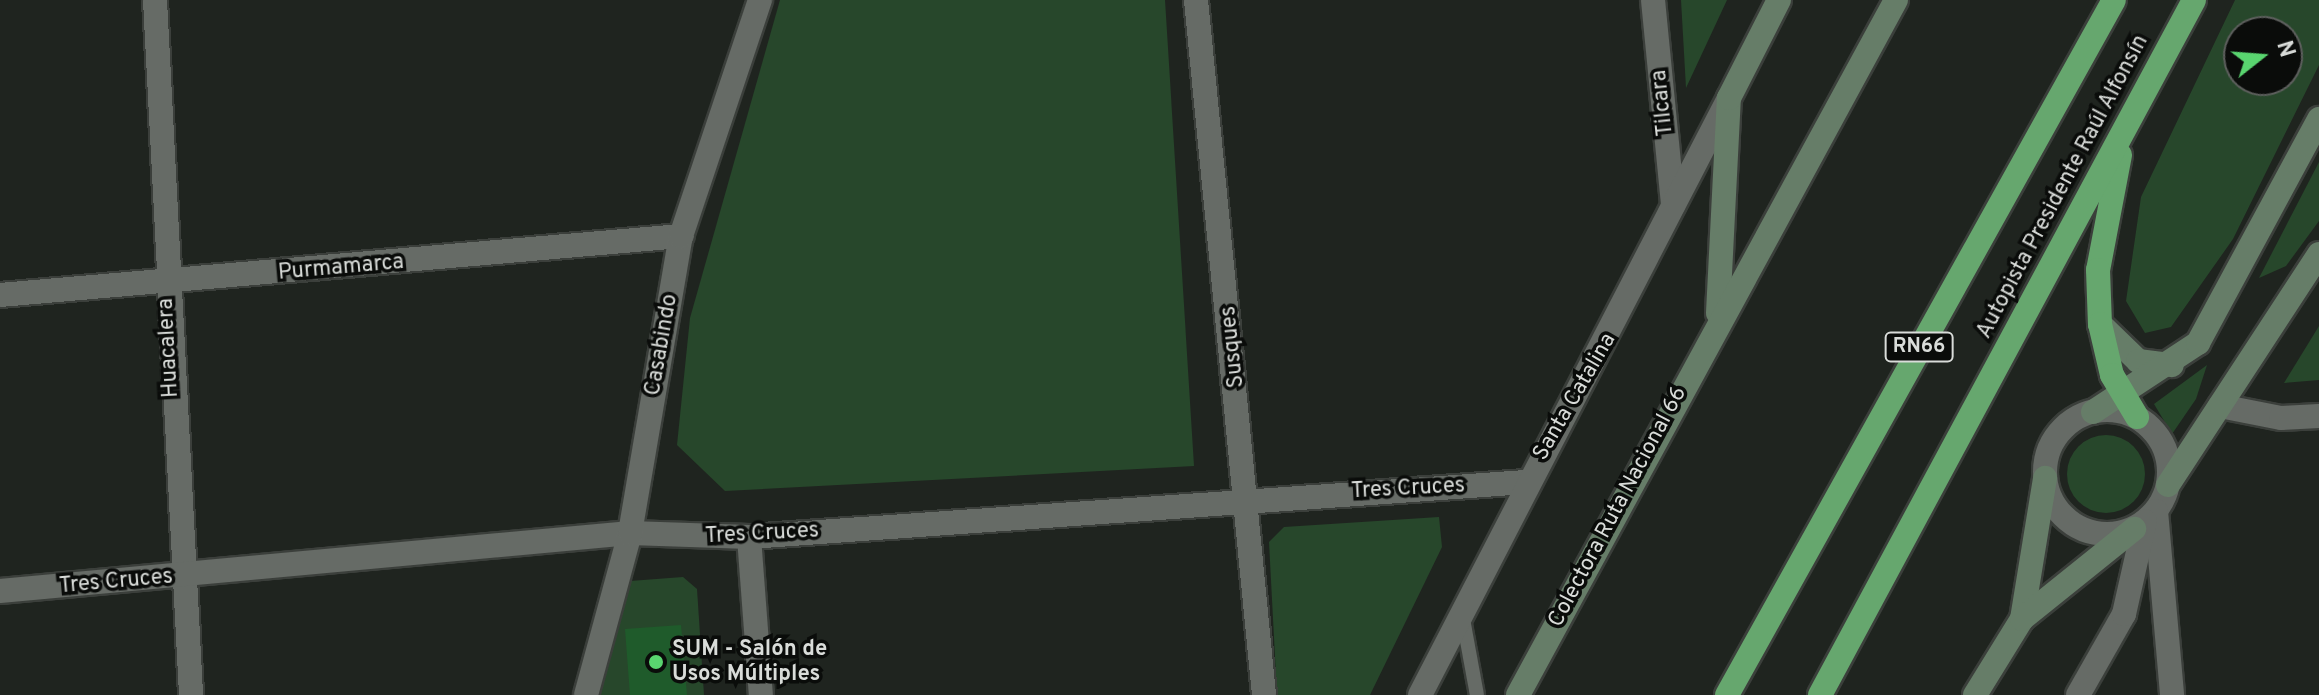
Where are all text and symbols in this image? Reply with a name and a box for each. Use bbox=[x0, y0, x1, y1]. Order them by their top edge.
north arrow bbox=[2223, 16, 2303, 96]
street label: Autopista Presidente Raúl Alfonsín bbox=[1971, 30, 2155, 344]
text: N bbox=[2269, 38, 2300, 61]
street label: Tilcara bbox=[1646, 69, 1680, 137]
street label: Purmamarca bbox=[277, 249, 405, 287]
street label: Casabindo bbox=[640, 292, 684, 398]
street label: Huacalera bbox=[153, 298, 185, 398]
street label: Susques bbox=[1216, 305, 1250, 389]
street label: Santa Catalina bbox=[1528, 329, 1622, 465]
road number: RN66 bbox=[1883, 331, 1955, 363]
street label: Colectora Ruta Nacional 66 bbox=[1543, 382, 1693, 632]
street label: Tres Cruces bbox=[1350, 473, 1466, 505]
street label: Tres Cruces bbox=[704, 518, 820, 550]
street label: Tres Cruces bbox=[58, 564, 174, 600]
place label: SUM - Salón de Usos Múltiples bbox=[672, 636, 827, 688]
marker: SUM - Salón de Usos Múltiples bbox=[647, 653, 665, 671]

